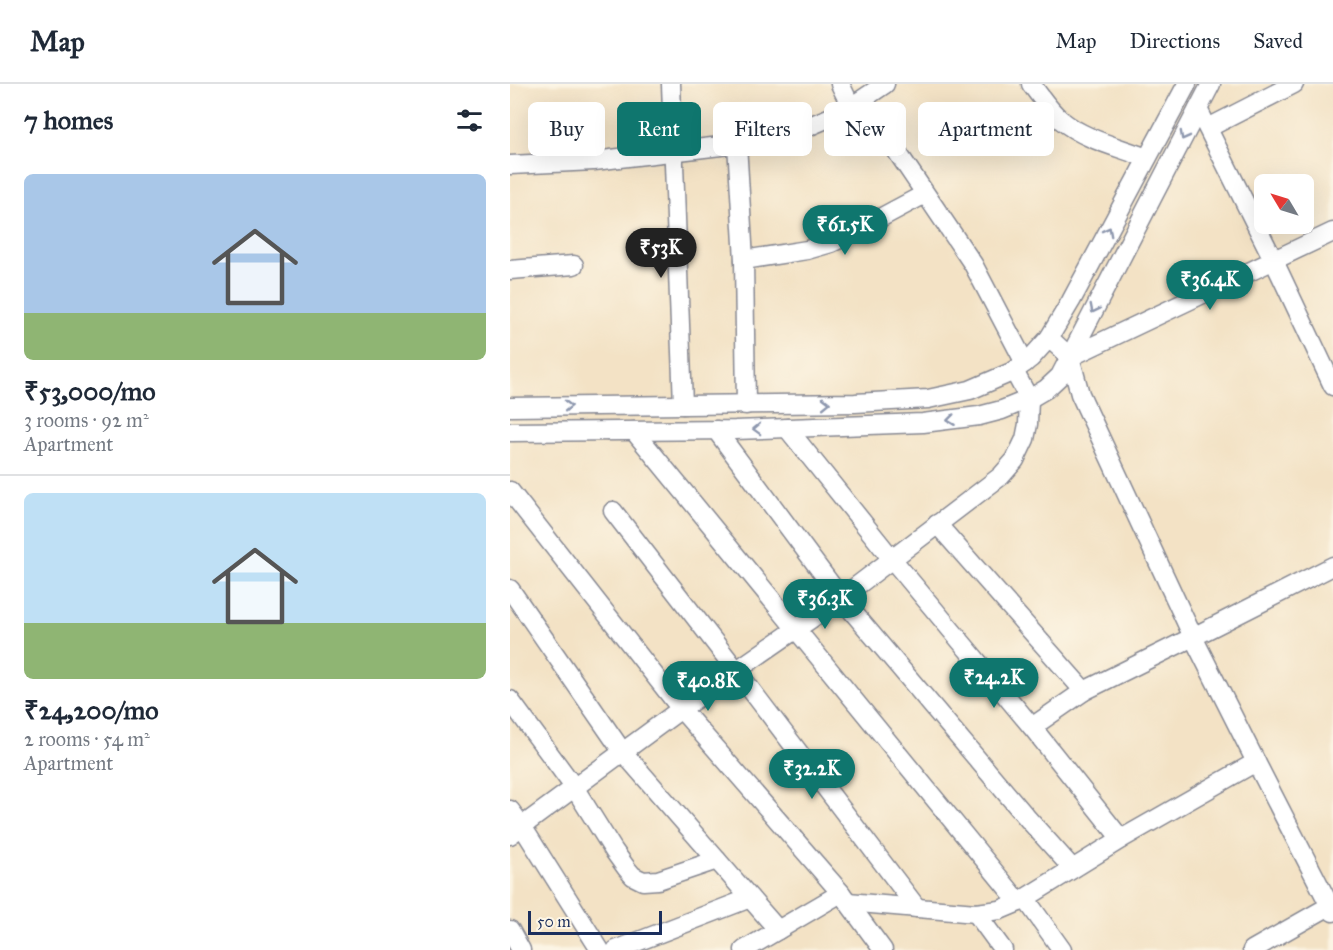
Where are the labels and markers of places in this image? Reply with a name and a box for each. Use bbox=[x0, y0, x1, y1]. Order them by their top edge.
pin: ₹61.5K bbox=[796, 205, 894, 256]
pin: ₹53K bbox=[625, 228, 697, 279]
pin: ₹36.4K bbox=[1161, 260, 1259, 311]
pin: ₹36.3K bbox=[776, 579, 874, 630]
pin: ₹24.2K bbox=[945, 658, 1043, 709]
pin: ₹40.8K bbox=[659, 661, 757, 712]
pin: ₹32.2K bbox=[763, 749, 861, 800]

